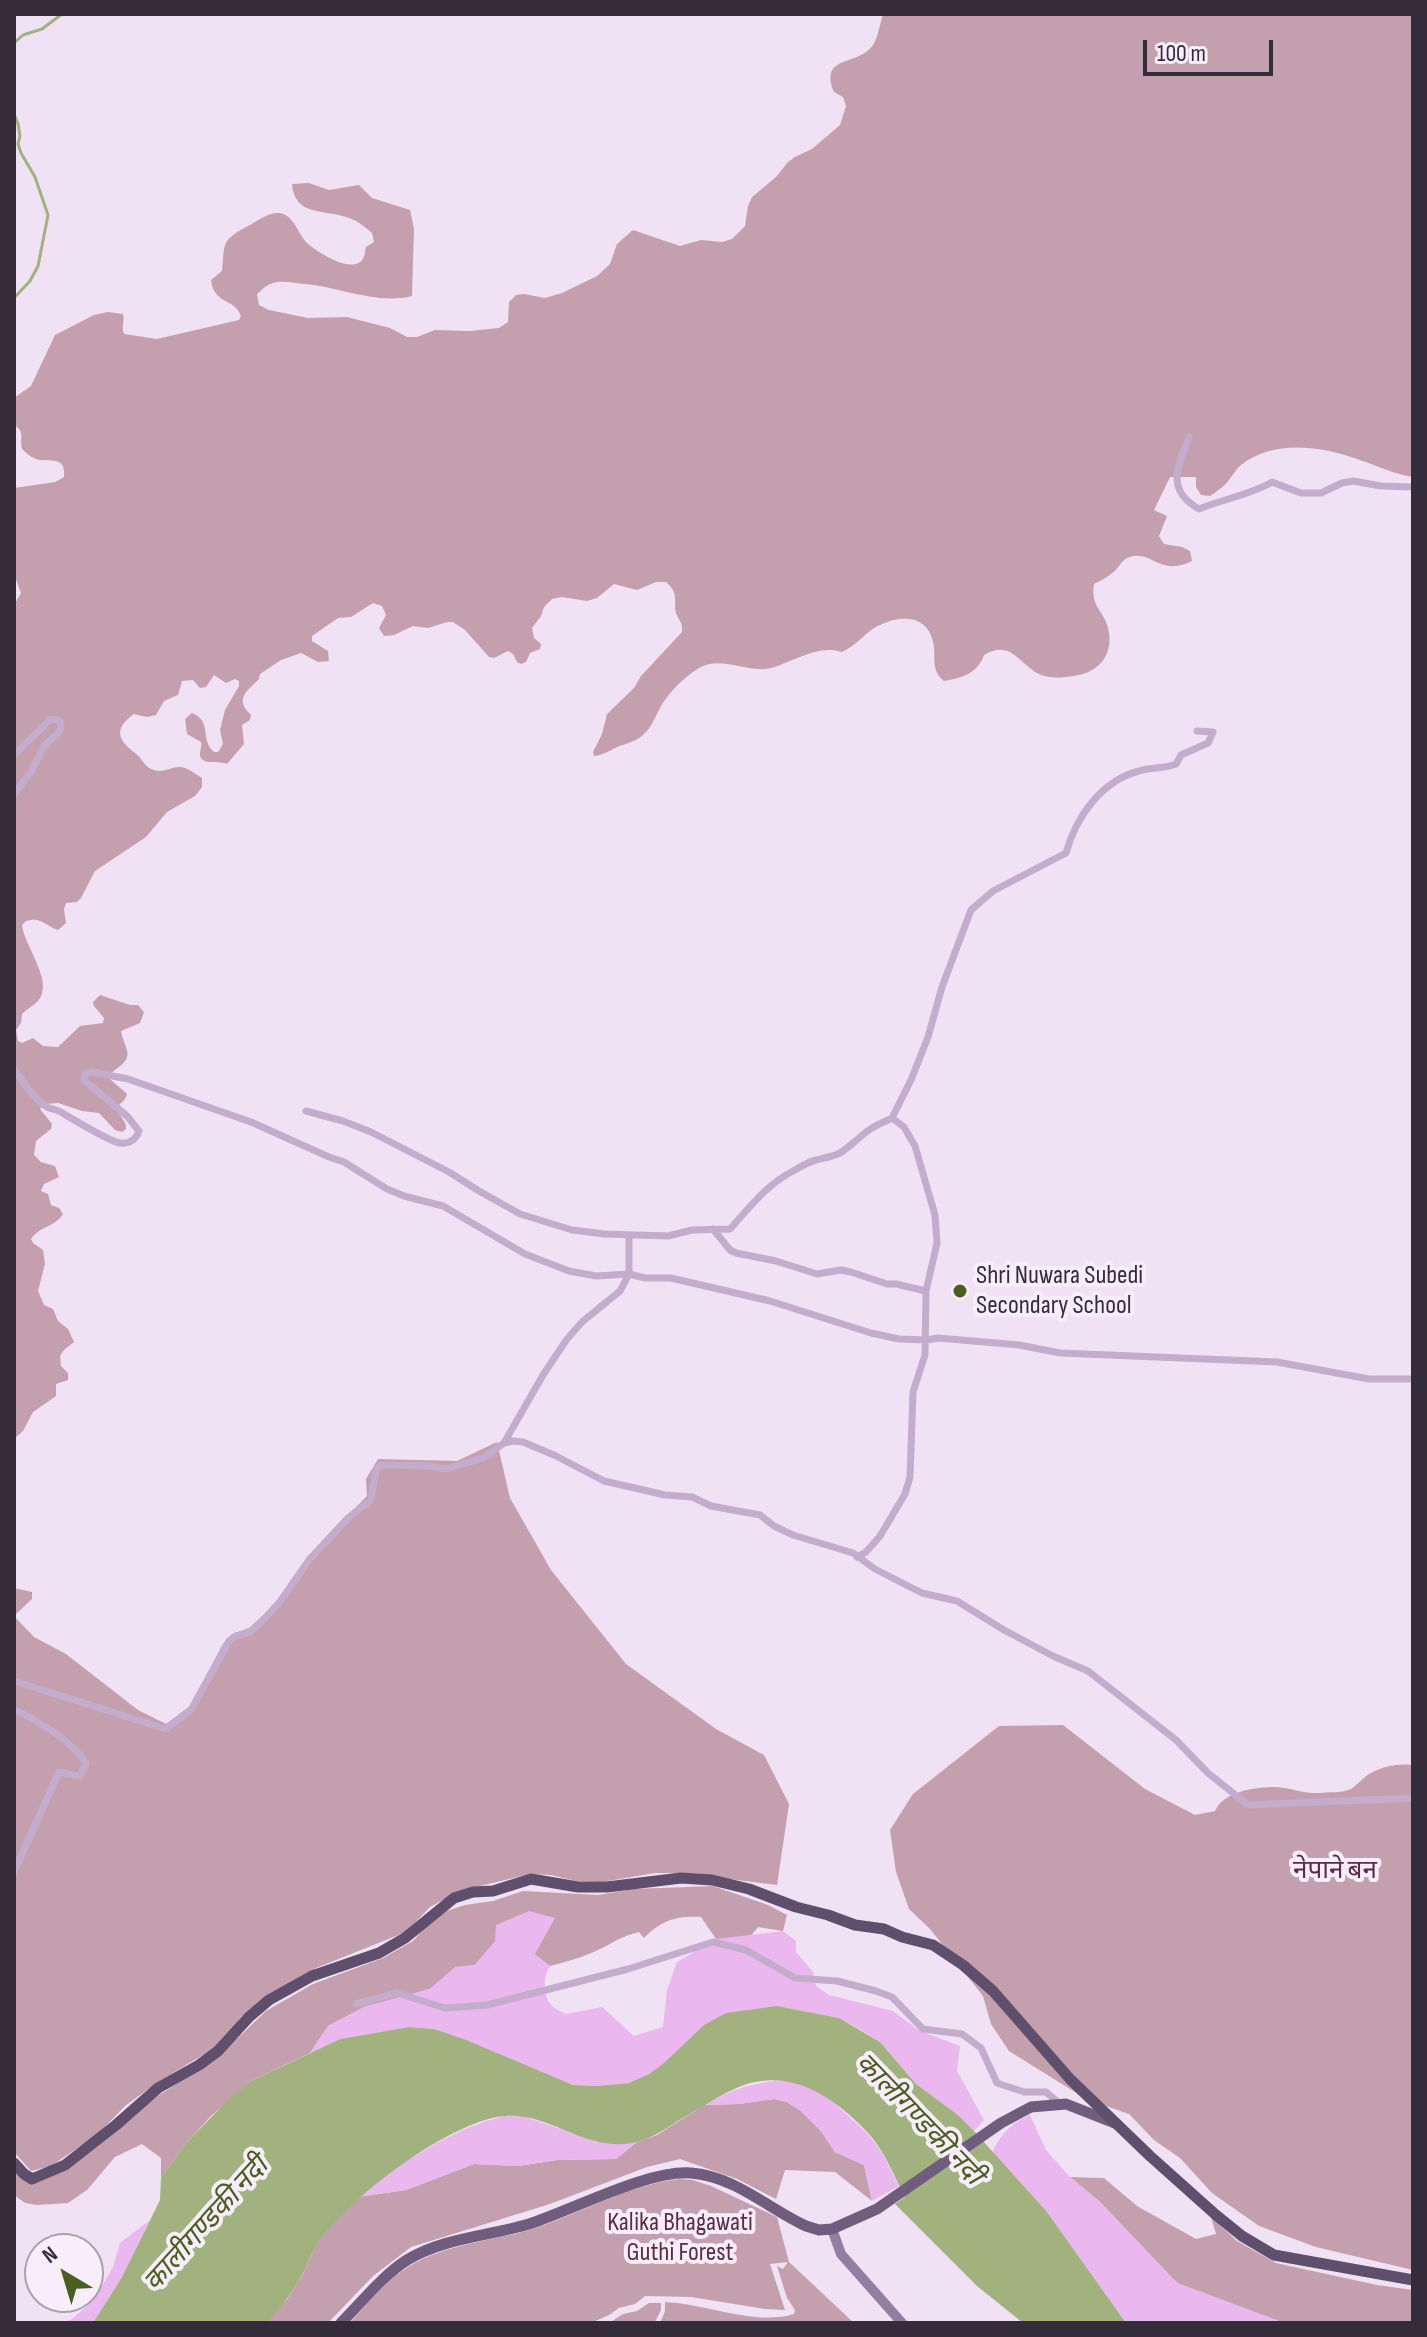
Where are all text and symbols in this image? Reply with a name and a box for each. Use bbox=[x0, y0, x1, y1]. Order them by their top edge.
scale bar bbox=[1147, 24, 1277, 74]
text: 100 m bbox=[1157, 39, 1206, 68]
place label: Shri Nuwara Subedi Secondary School bbox=[976, 1260, 1143, 1322]
marker: Shri Nuwara Subedi Secondary School bbox=[951, 1282, 969, 1300]
park label: नेपाने बन bbox=[1293, 1855, 1377, 1887]
water label: कालीगण्डकी नदी bbox=[847, 2047, 989, 2193]
water label: कालीगण्डकी नदी bbox=[138, 2151, 276, 2299]
park label: Kalika Bhagawati Guthi Forest bbox=[607, 2207, 753, 2268]
north arrow bbox=[24, 2233, 104, 2313]
text: N bbox=[37, 2241, 63, 2270]

